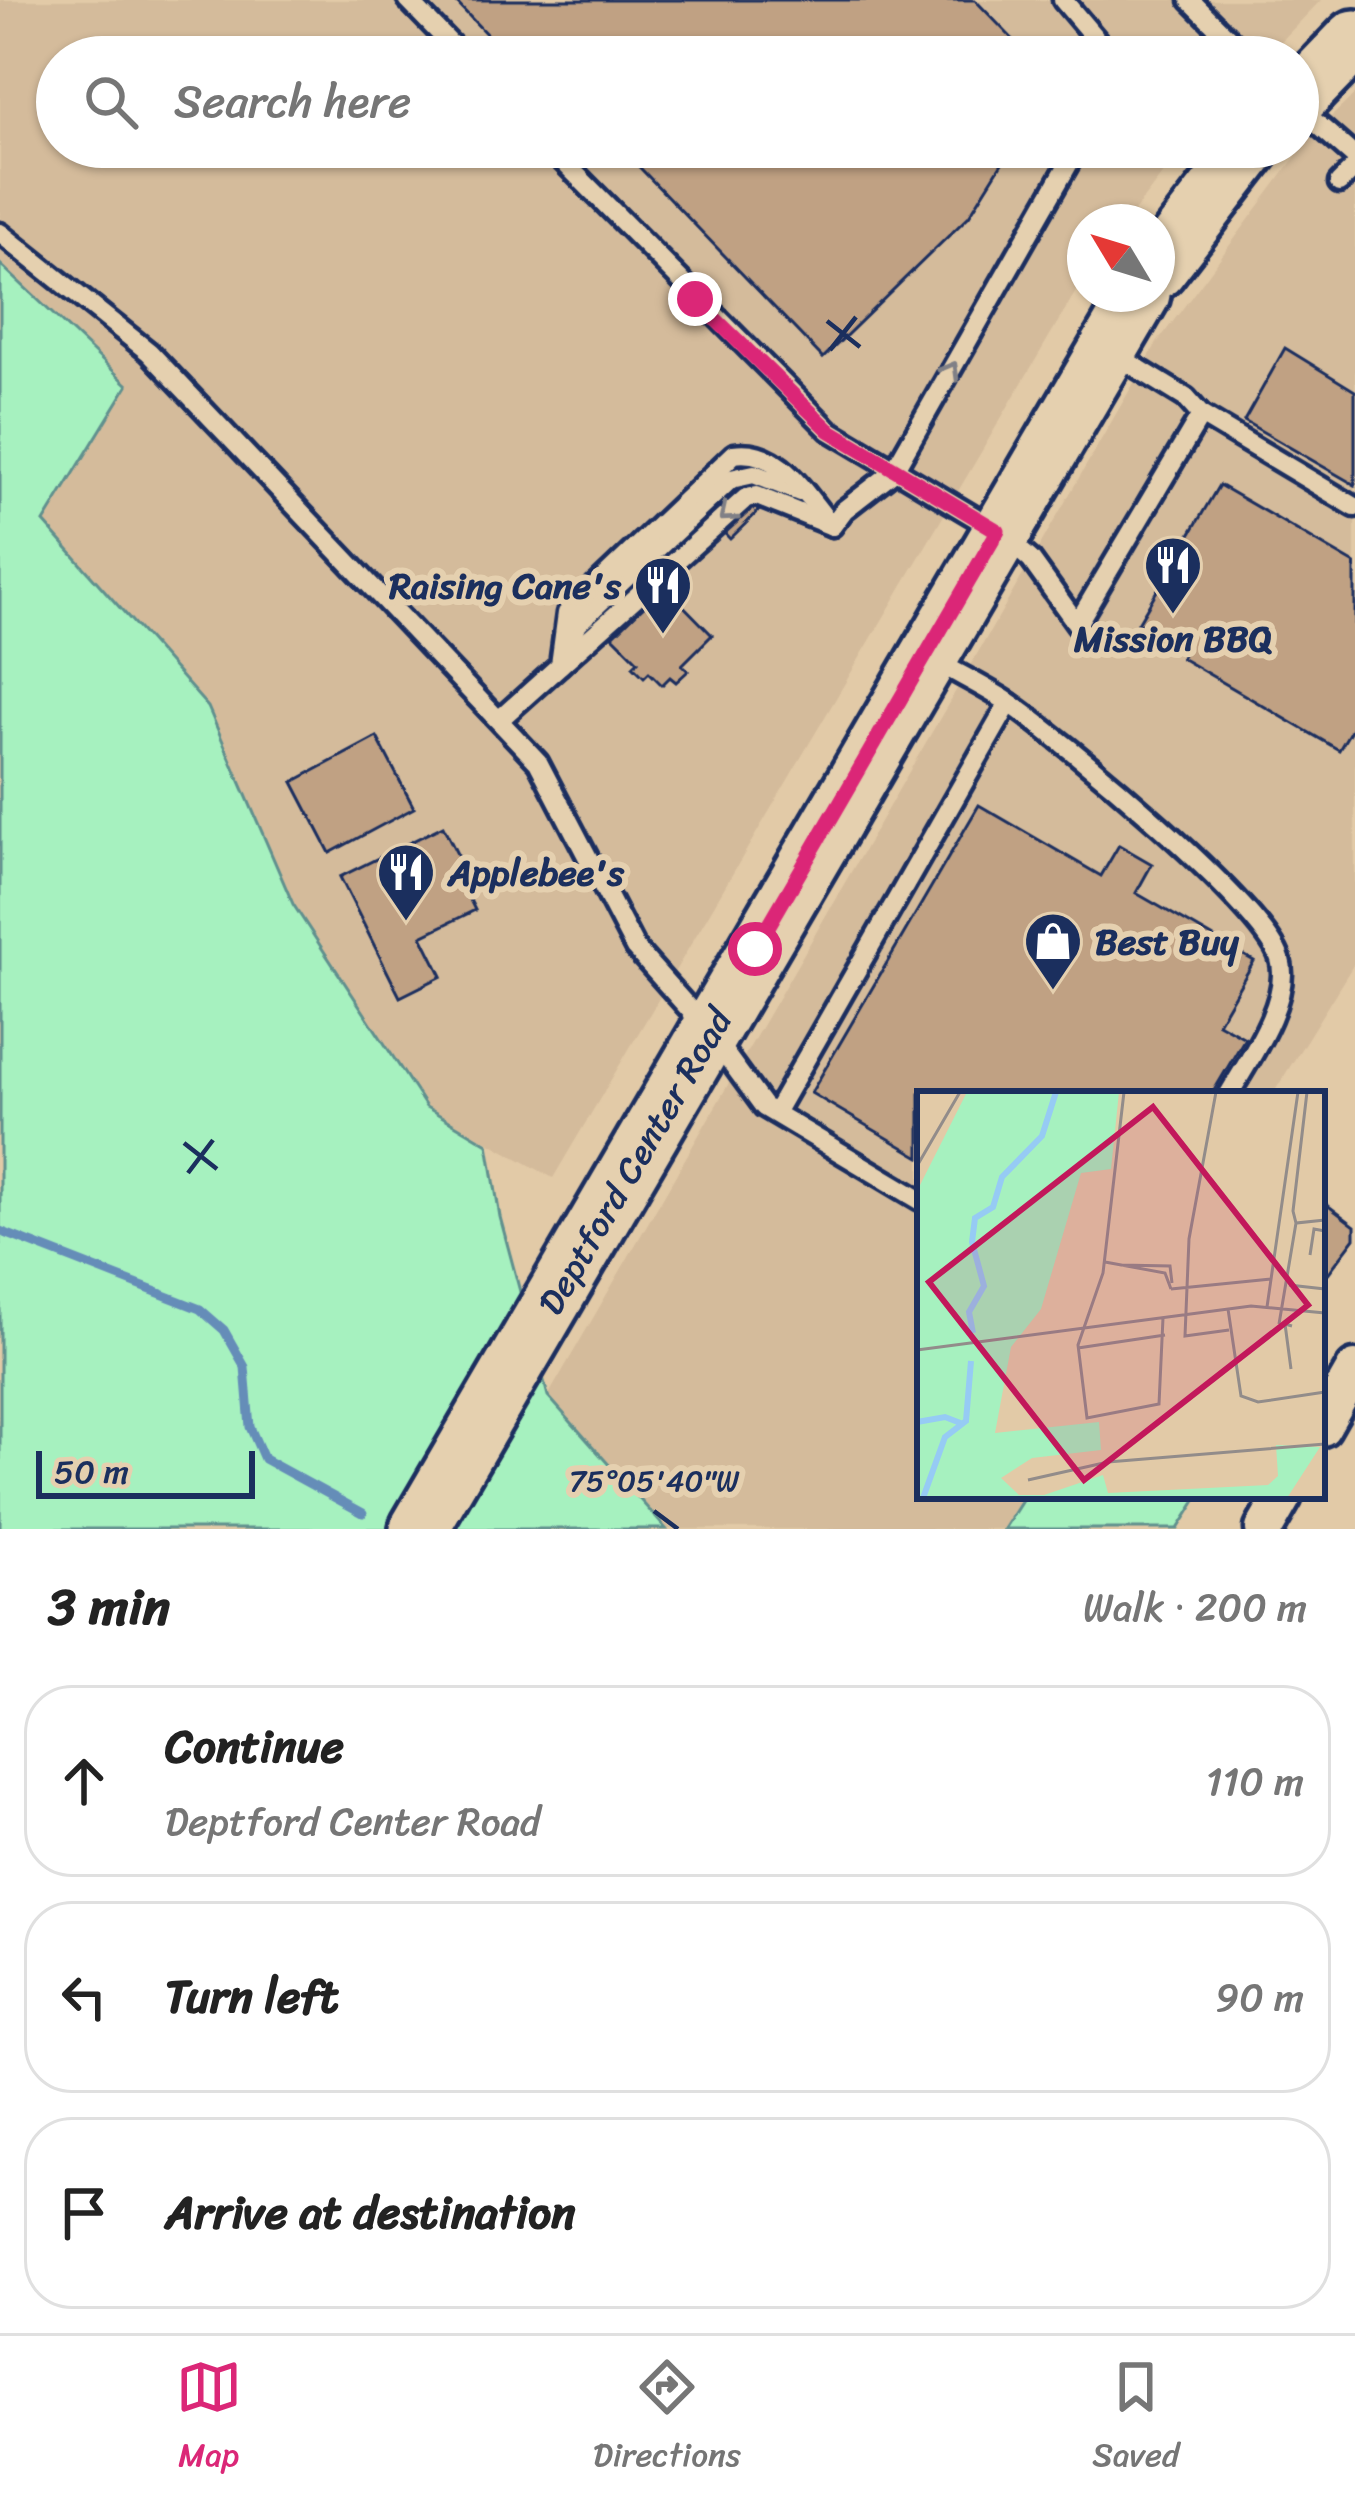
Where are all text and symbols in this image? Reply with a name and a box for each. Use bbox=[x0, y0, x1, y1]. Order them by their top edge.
search box bbox=[36, 36, 1319, 168]
text: Search here bbox=[174, 62, 411, 142]
icon: search bbox=[78, 69, 144, 135]
north arrow bbox=[1067, 204, 1175, 312]
route end bbox=[668, 272, 722, 326]
one-way arrow bbox=[937, 361, 960, 383]
one-way arrow bbox=[719, 499, 741, 521]
restaurant icon: Mission BBQ bbox=[1142, 534, 1204, 616]
place label: Raising Cane's bbox=[388, 554, 621, 618]
restaurant icon: Raising Cane's bbox=[632, 554, 694, 636]
place label: Mission BBQ bbox=[1073, 607, 1273, 671]
restaurant icon: Applebee's bbox=[375, 841, 437, 923]
place label: Applebee's bbox=[446, 841, 625, 905]
shop icon: Best Buy bbox=[1022, 910, 1084, 992]
place label: Best Buy bbox=[1095, 910, 1239, 974]
route start bbox=[728, 922, 782, 976]
street label: Deptford Center Road bbox=[520, 994, 751, 1328]
inset map bbox=[917, 1091, 1325, 1499]
text: 50 m bbox=[54, 1443, 129, 1501]
scale bar bbox=[36, 1445, 255, 1498]
text: 75°05'40"W bbox=[569, 1454, 740, 1508]
text: 3 min bbox=[48, 1562, 170, 1652]
text: Walk · 200 m bbox=[1083, 1573, 1307, 1642]
text: Continue bbox=[165, 1707, 344, 1787]
text: 110 m bbox=[1206, 1747, 1304, 1816]
icon: ahead bbox=[51, 1748, 117, 1814]
text: Deptford Center Road bbox=[165, 1787, 541, 1856]
text: Turn left bbox=[165, 1957, 338, 2037]
text: 90 m bbox=[1215, 1963, 1304, 2032]
icon: left bbox=[51, 1964, 117, 2030]
text: Arrive at destination bbox=[165, 2173, 575, 2253]
icon: arrive bbox=[51, 2180, 117, 2246]
tab: Map bbox=[176, 2354, 242, 2484]
tab: Directions bbox=[593, 2354, 741, 2484]
tab: Saved bbox=[1092, 2354, 1179, 2484]

